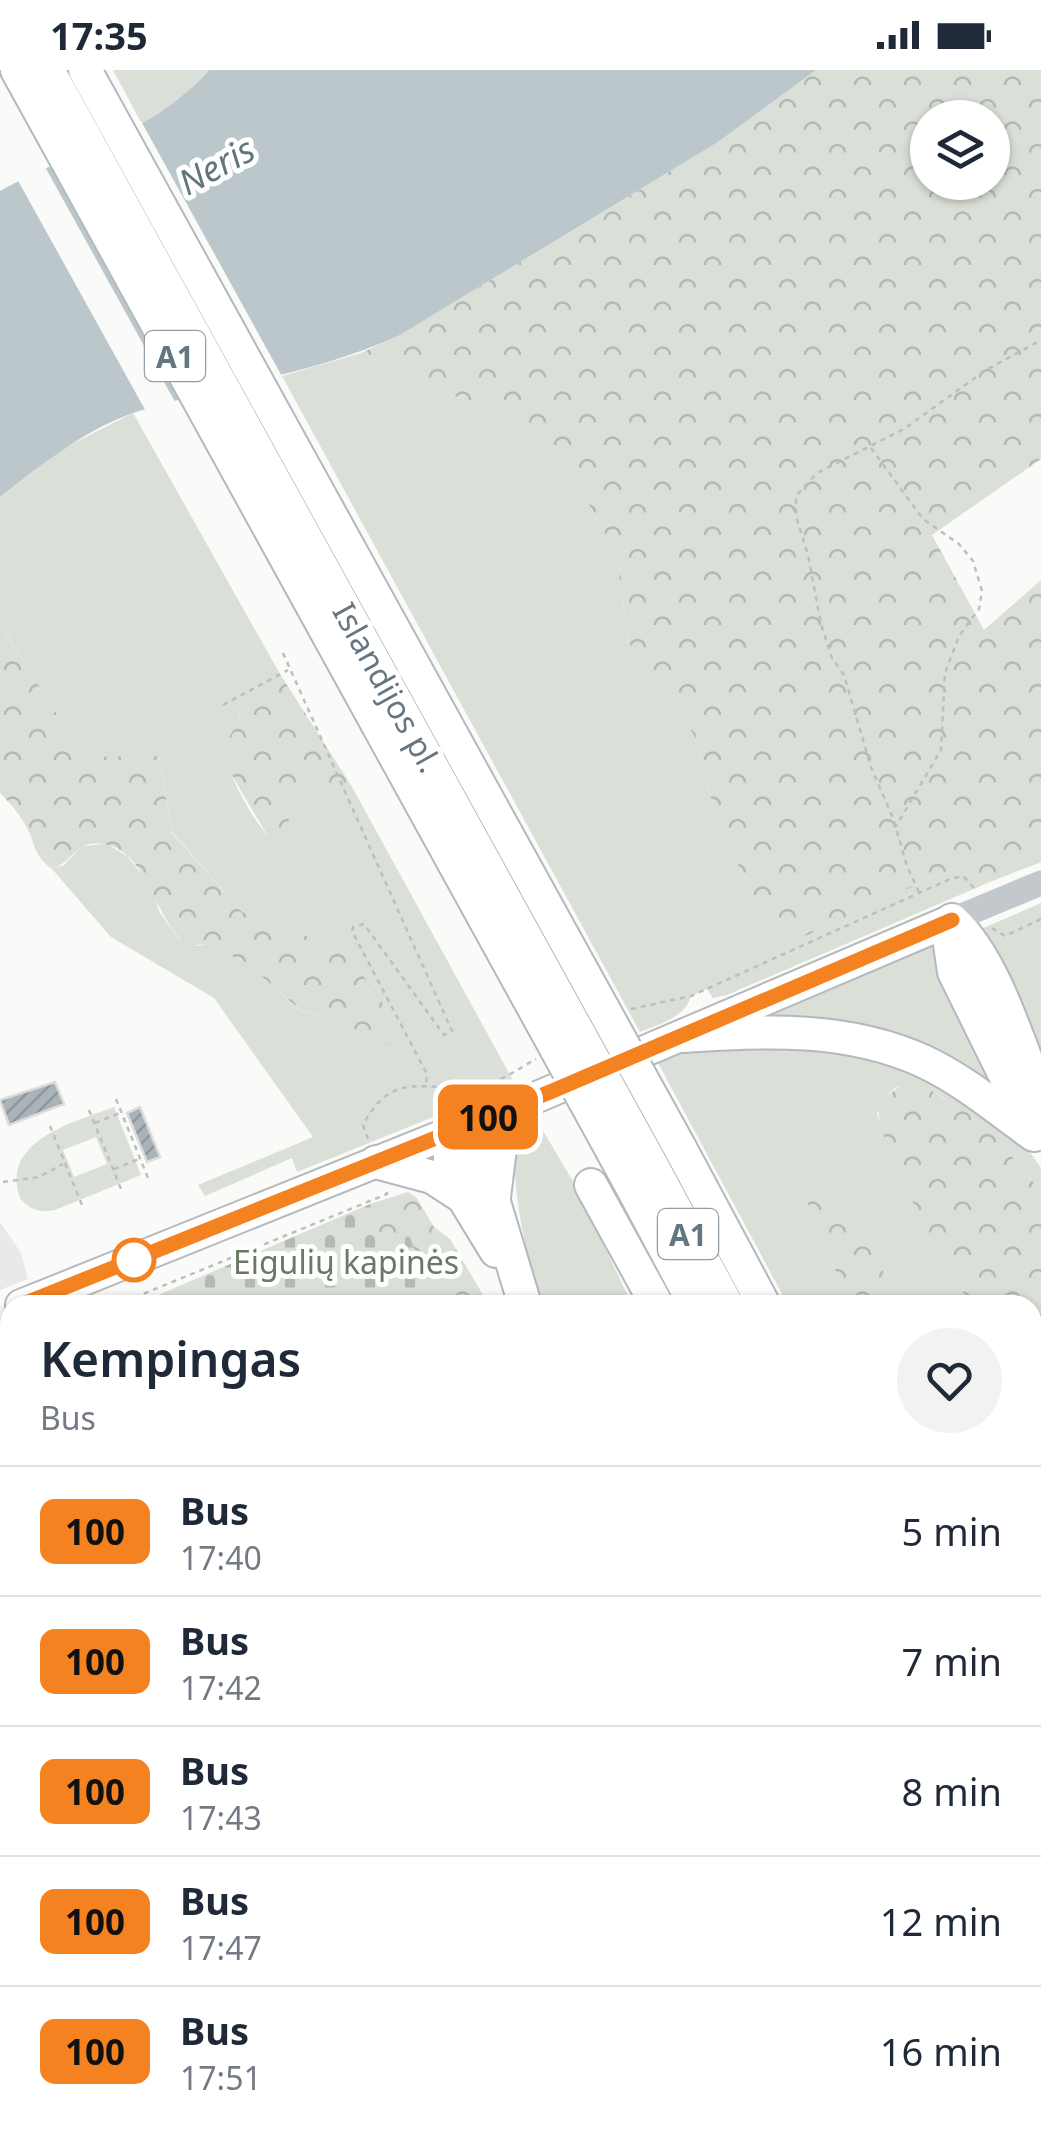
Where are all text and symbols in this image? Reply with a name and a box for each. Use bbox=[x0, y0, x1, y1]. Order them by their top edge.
text: 17:35 bbox=[50, 9, 148, 61]
map controls bbox=[910, 100, 1010, 200]
button: layers bbox=[910, 100, 1010, 200]
water label: Neris bbox=[169, 125, 263, 205]
road number: A1 bbox=[145, 331, 205, 381]
street label: Islandijos pl. bbox=[324, 594, 452, 780]
line badge: 100 bbox=[430, 1084, 546, 1150]
text: 100 bbox=[458, 1094, 518, 1141]
road number: A1 bbox=[658, 1209, 718, 1259]
unlabelled marker bbox=[113, 1239, 155, 1281]
park label: Eigulių kapinės bbox=[233, 1240, 459, 1283]
text: Kempingas bbox=[40, 1326, 301, 1391]
button: heart bbox=[897, 1328, 1002, 1433]
text: Bus bbox=[40, 1396, 96, 1439]
text: Bus bbox=[180, 1484, 249, 1536]
text: 5 min bbox=[902, 1505, 1002, 1557]
text: 100 bbox=[65, 1508, 125, 1555]
text: 17:40 bbox=[180, 1536, 262, 1579]
text: Bus bbox=[180, 1614, 249, 1666]
text: 7 min bbox=[902, 1635, 1002, 1687]
text: 100 bbox=[65, 1638, 125, 1685]
text: 17:42 bbox=[180, 1666, 262, 1709]
text: Bus bbox=[180, 1744, 249, 1796]
text: 8 min bbox=[902, 1765, 1002, 1817]
text: 100 bbox=[65, 1768, 125, 1815]
text: 17:43 bbox=[180, 1796, 262, 1839]
text: Bus bbox=[180, 1874, 249, 1926]
text: 12 min bbox=[880, 1895, 1002, 1947]
text: 100 bbox=[65, 1898, 125, 1945]
text: 17:47 bbox=[180, 1926, 262, 1969]
text: Bus bbox=[180, 2004, 249, 2056]
text: 16 min bbox=[880, 2025, 1002, 2077]
text: 100 bbox=[65, 2028, 125, 2075]
text: 17:51 bbox=[180, 2056, 262, 2099]

